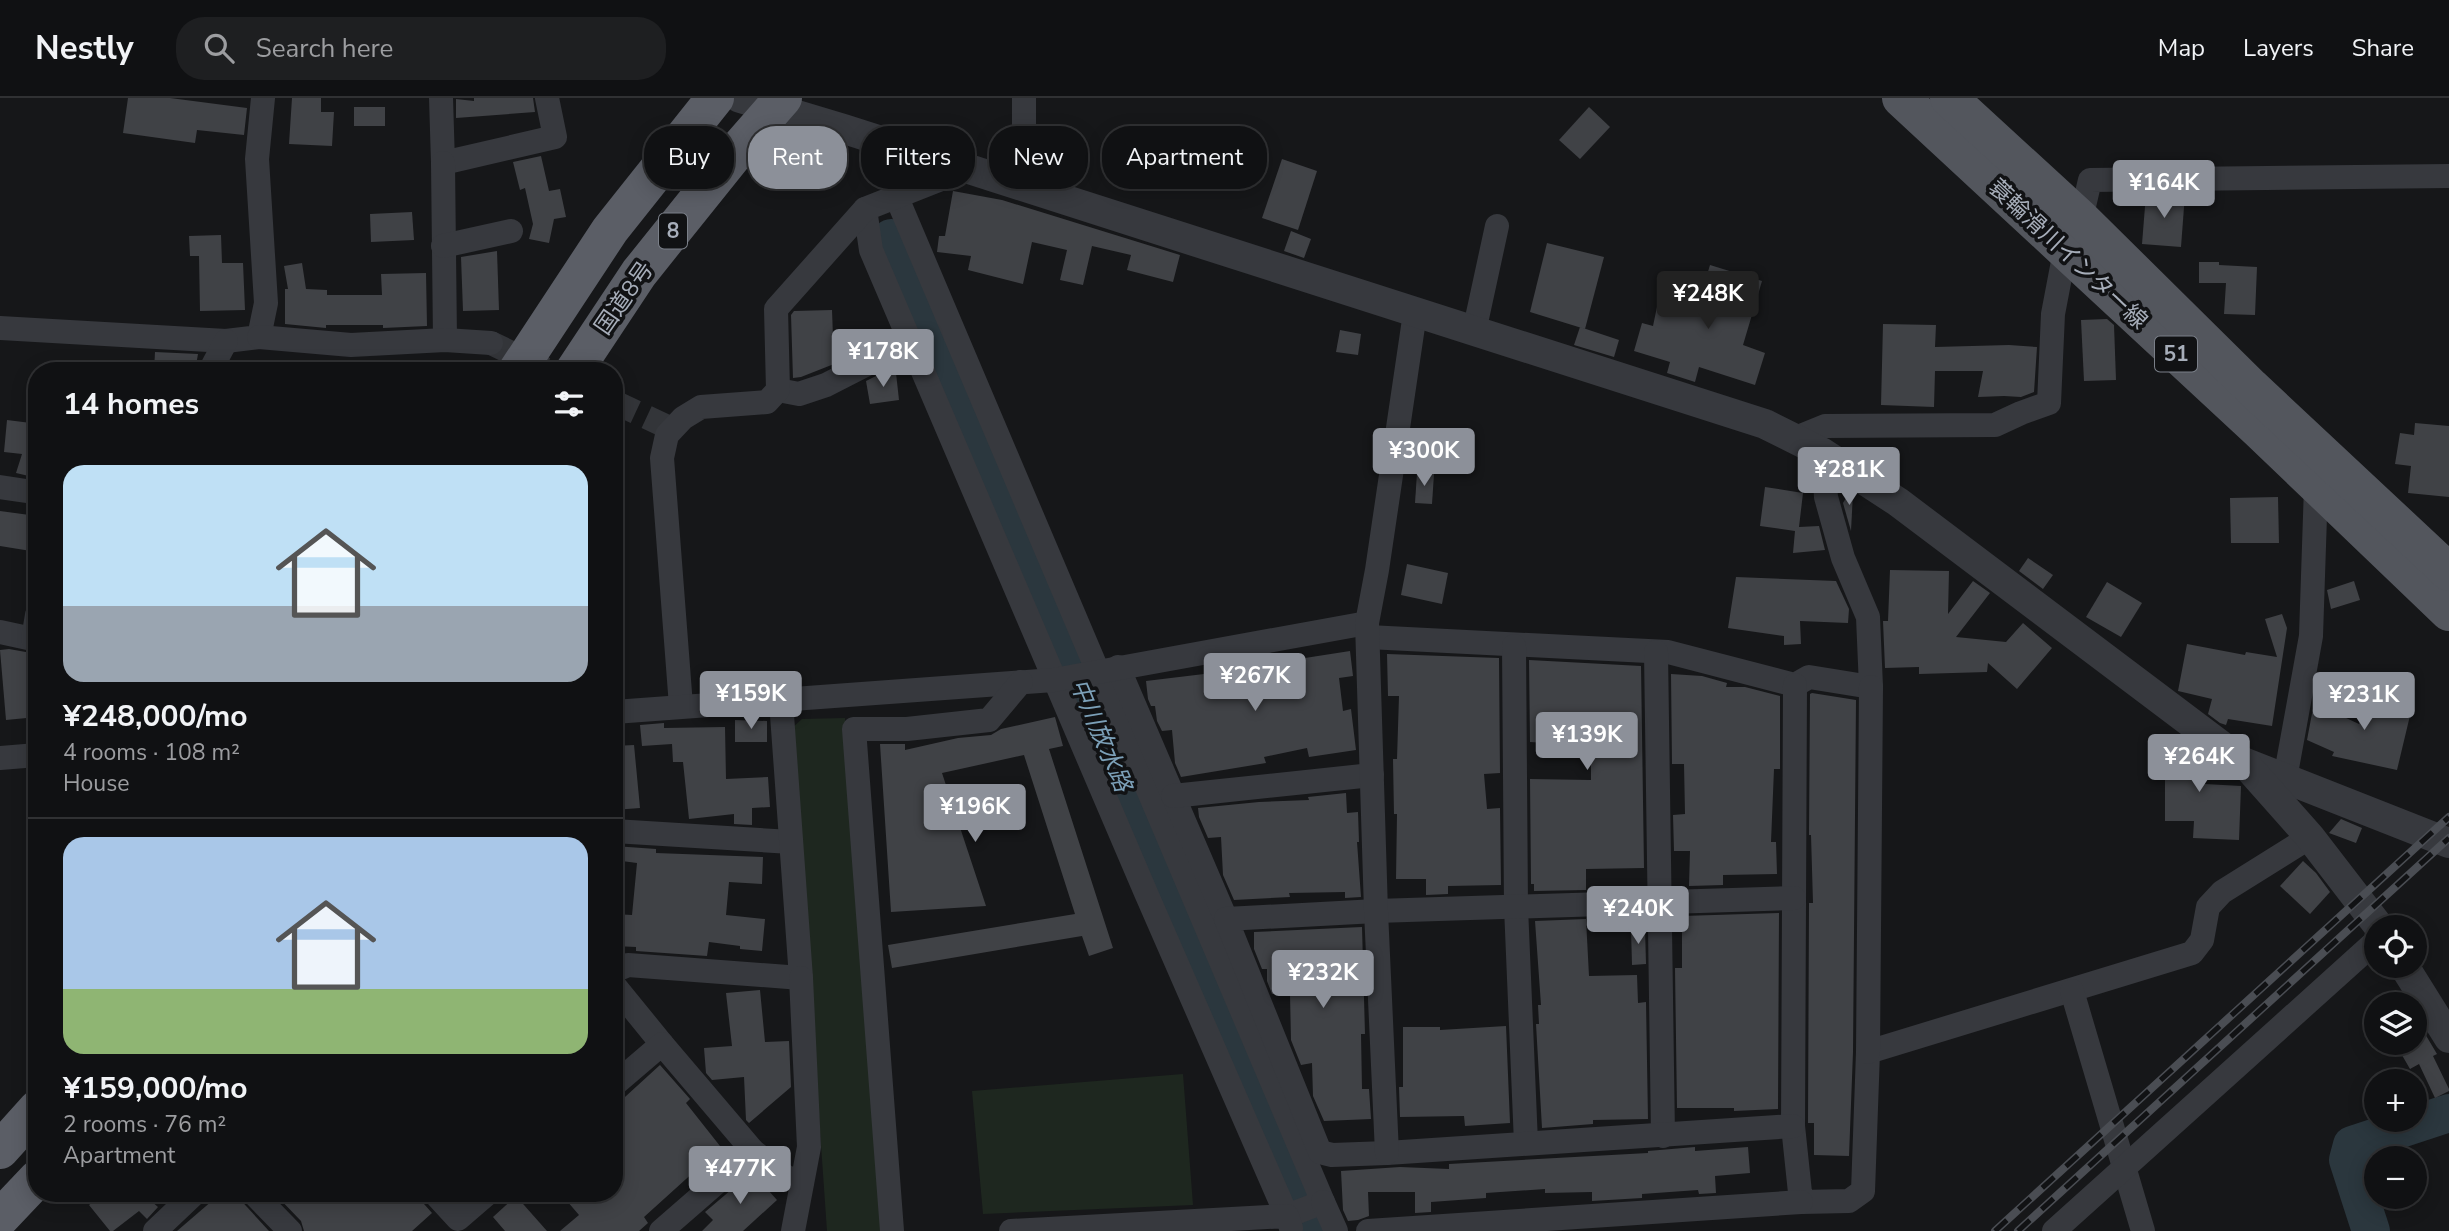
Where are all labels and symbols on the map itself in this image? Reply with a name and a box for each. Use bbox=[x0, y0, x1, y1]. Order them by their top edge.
pin: ¥164K bbox=[2115, 160, 2213, 220]
street label: 蓑輪滑川インター線 bbox=[1982, 172, 2154, 336]
road number: 8 bbox=[659, 214, 687, 248]
street label: 国道8号 bbox=[588, 255, 660, 341]
pin: ¥248K bbox=[1659, 272, 1757, 331]
pin: ¥178K bbox=[834, 330, 932, 389]
road number: 51 bbox=[2155, 336, 2197, 372]
pin: ¥300K bbox=[1375, 428, 1473, 488]
pin: ¥281K bbox=[1800, 448, 1898, 507]
pin: ¥267K bbox=[1206, 654, 1304, 713]
pin: ¥159K bbox=[702, 672, 800, 731]
pin: ¥231K bbox=[2315, 672, 2413, 732]
water label: 中川放水路 bbox=[1063, 674, 1140, 798]
pin: ¥139K bbox=[1538, 712, 1636, 772]
pin: ¥264K bbox=[2150, 734, 2248, 794]
pin: ¥196K bbox=[926, 784, 1024, 844]
pin: ¥240K bbox=[1589, 886, 1687, 946]
pin: ¥232K bbox=[1274, 950, 1372, 1010]
pin: ¥477K bbox=[691, 1146, 789, 1206]

